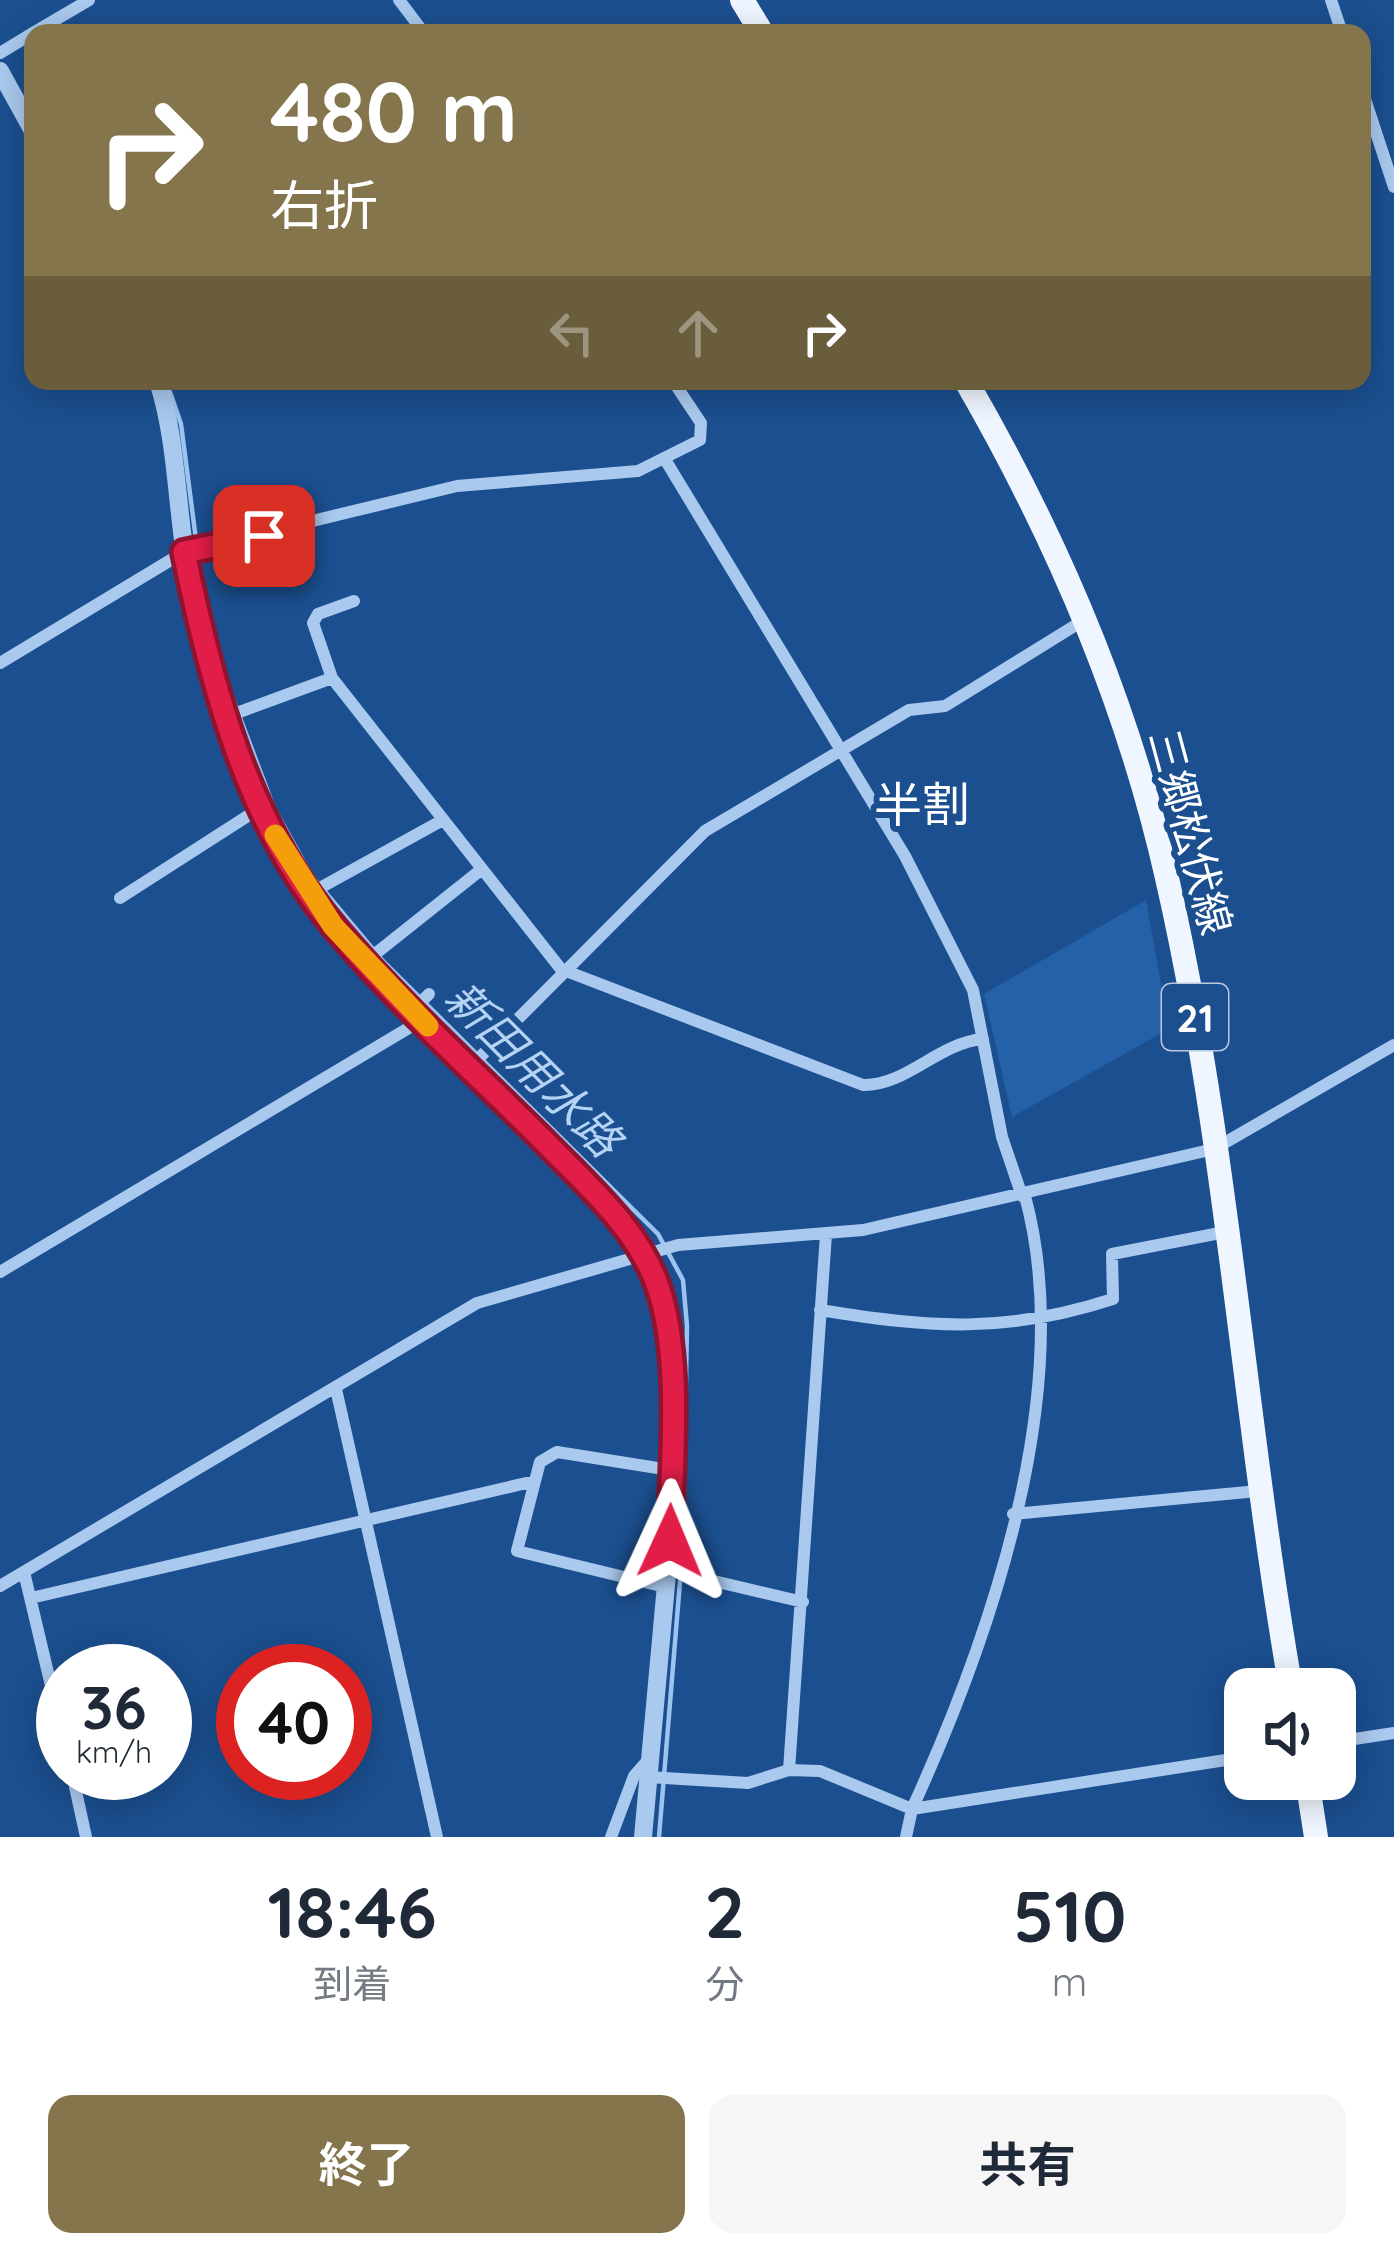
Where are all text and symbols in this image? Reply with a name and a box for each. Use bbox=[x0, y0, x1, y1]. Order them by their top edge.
text: 480 m bbox=[270, 58, 518, 163]
icon: right bbox=[72, 72, 228, 228]
text: 右折 bbox=[270, 171, 378, 239]
icon: left bbox=[539, 300, 605, 366]
icon: ahead bbox=[665, 300, 731, 366]
icon: right bbox=[791, 300, 857, 366]
pin bbox=[213, 485, 315, 587]
icon: arrive bbox=[231, 503, 297, 569]
street label: 三郷松伏線 bbox=[1138, 724, 1244, 940]
district label: 半割 bbox=[874, 774, 970, 834]
water label: 新田用水路 bbox=[435, 969, 636, 1170]
road number: 21 bbox=[1162, 984, 1228, 1050]
position arrow bbox=[607, 1478, 733, 1604]
speed limit sign: 40 bbox=[216, 1644, 372, 1800]
map controls bbox=[1224, 1668, 1356, 1800]
button: sound bbox=[1224, 1668, 1356, 1800]
text: 36 bbox=[81, 1669, 147, 1744]
text: km/h bbox=[76, 1733, 152, 1771]
text: 18:46 bbox=[268, 1866, 437, 1956]
text: 2 bbox=[704, 1866, 745, 1956]
text: 510 bbox=[1013, 1870, 1126, 1960]
text: m bbox=[1052, 1957, 1087, 2006]
text: 到着 bbox=[313, 1959, 391, 2008]
text: 分 bbox=[705, 1959, 744, 2008]
button: 終了 bbox=[48, 2095, 685, 2233]
button: 共有 bbox=[709, 2095, 1346, 2233]

